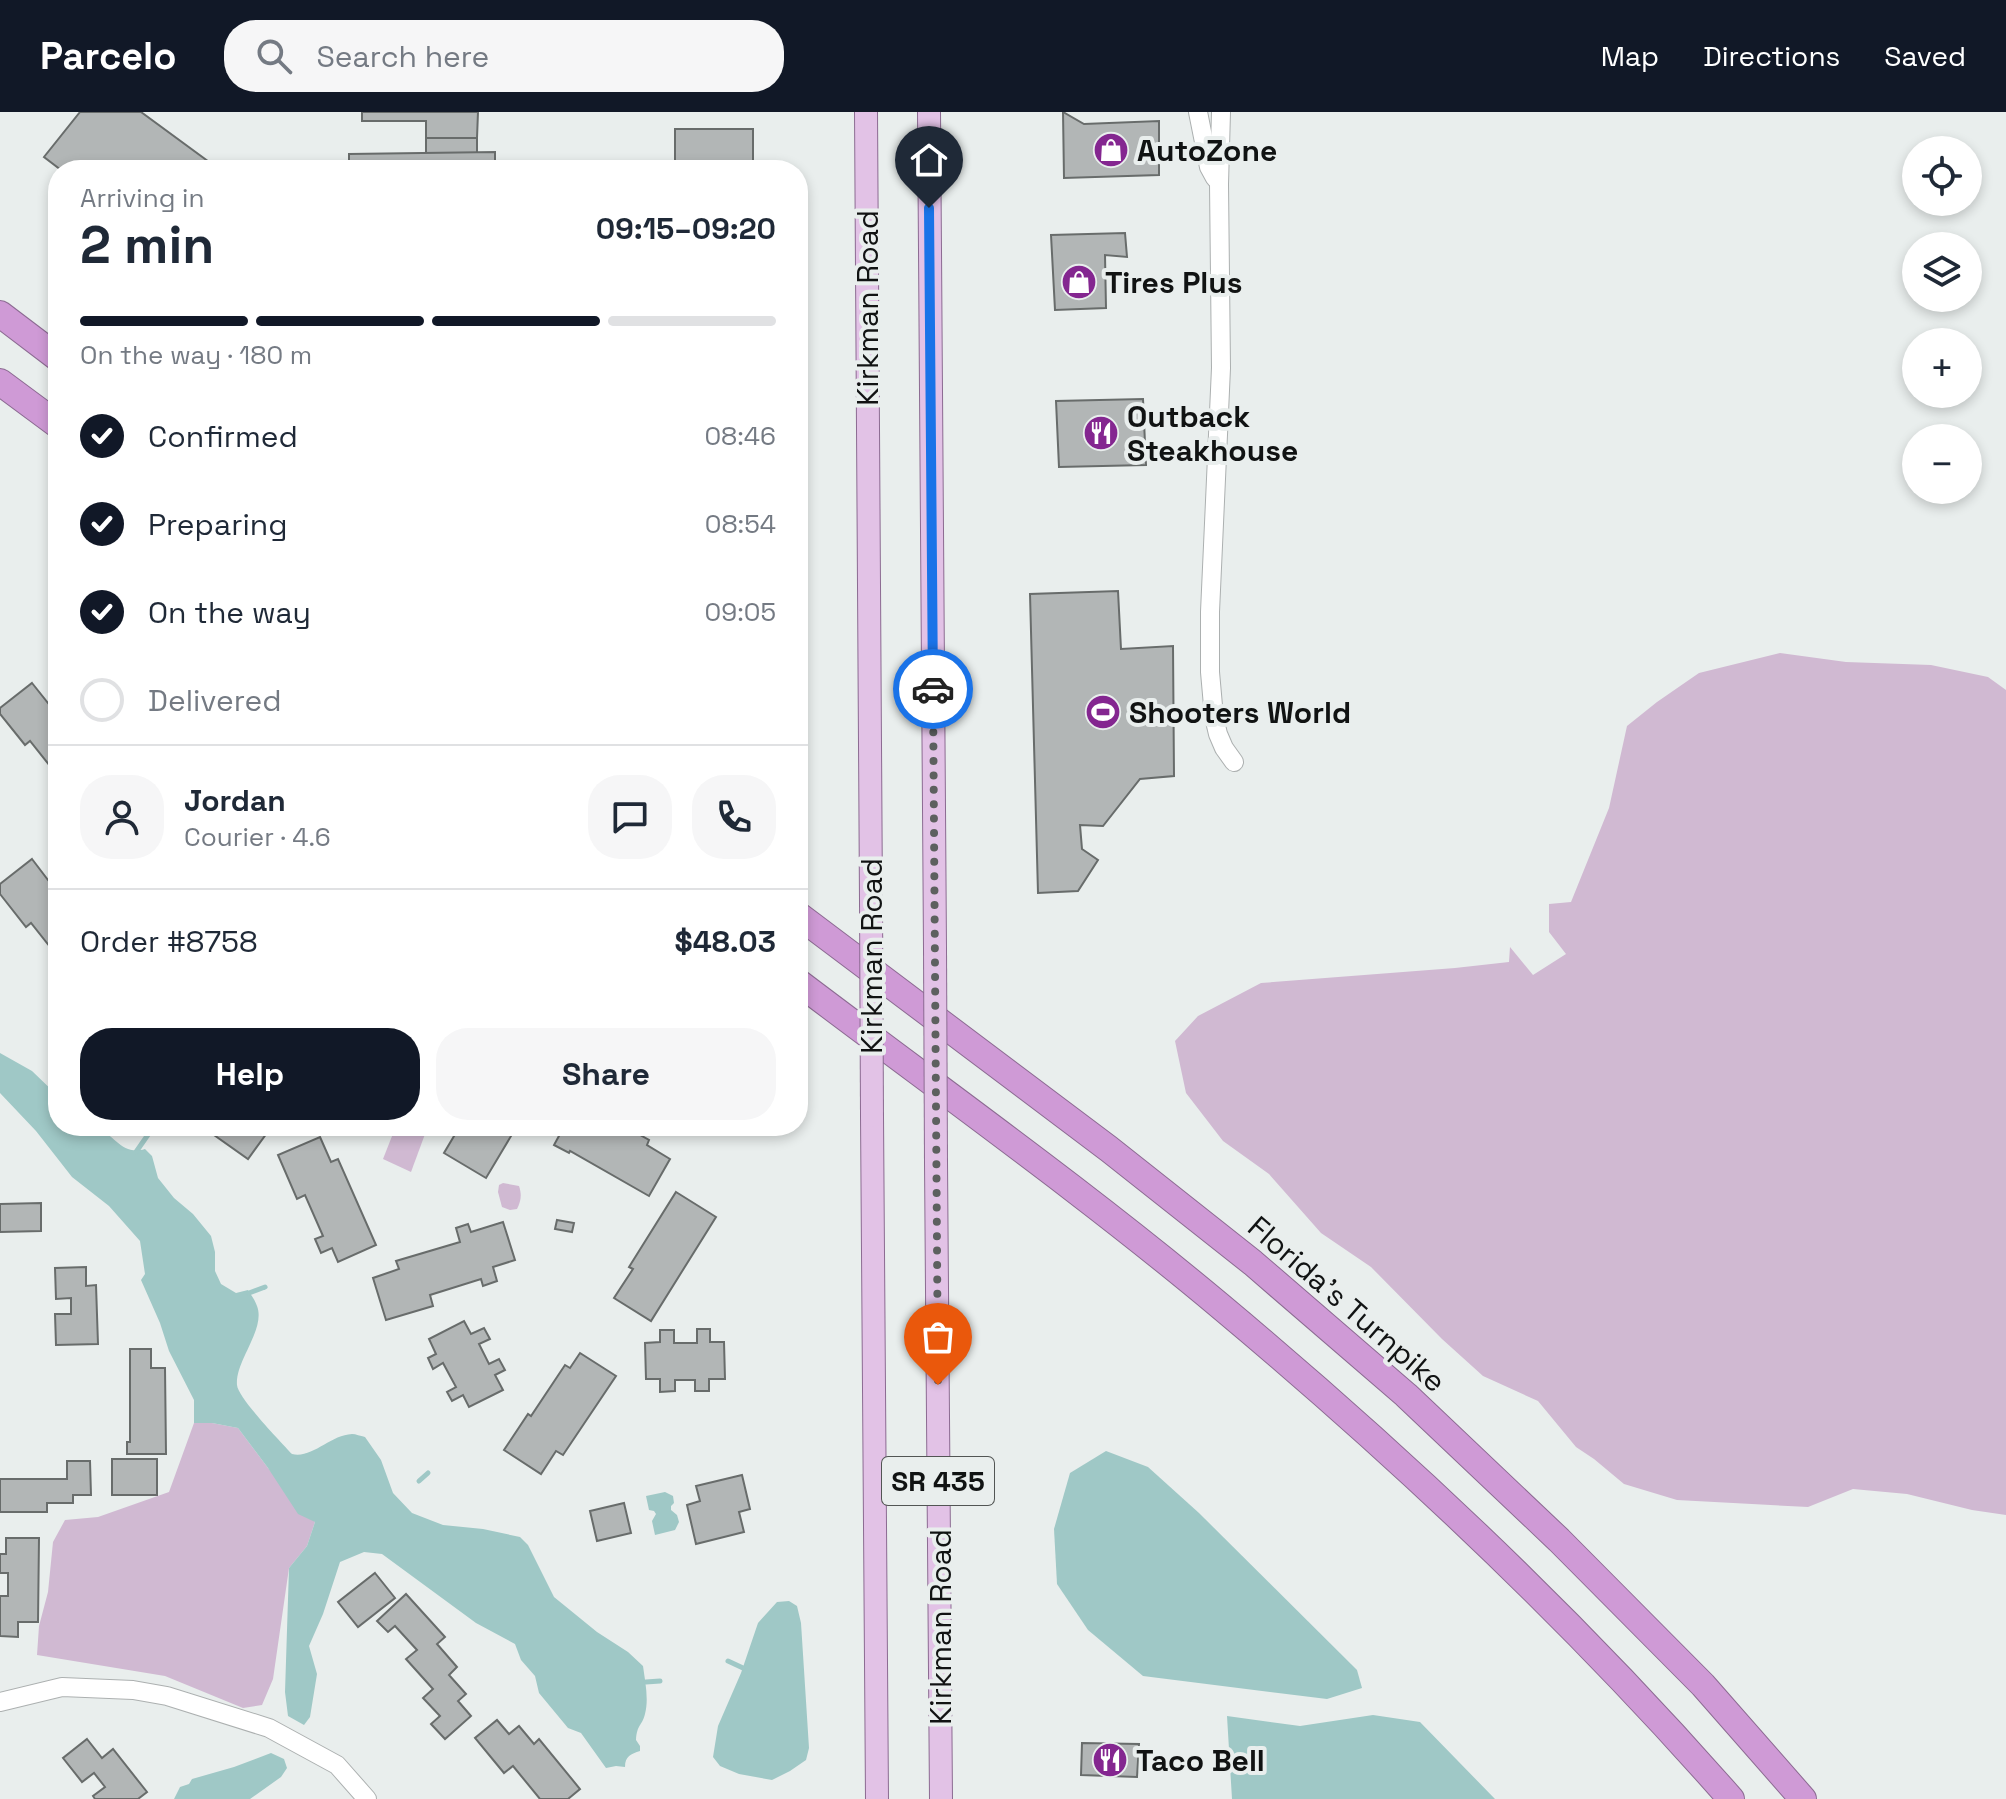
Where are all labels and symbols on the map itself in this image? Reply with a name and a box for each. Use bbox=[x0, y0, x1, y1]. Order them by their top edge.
pin bbox=[895, 126, 963, 208]
shop icon: AutoZone bbox=[1092, 131, 1130, 169]
place label: AutoZone bbox=[1137, 131, 1277, 170]
street label: Kirkman Road bbox=[848, 210, 887, 406]
shop icon: Tires Plus bbox=[1060, 263, 1098, 301]
place label: Tires Plus bbox=[1105, 263, 1243, 302]
place label: Outback Steakhouse bbox=[1127, 397, 1298, 470]
restaurant icon: Outback Steakhouse bbox=[1082, 414, 1120, 452]
courier bbox=[893, 649, 973, 729]
sports icon: Shooters World bbox=[1084, 693, 1122, 731]
place label: Shooters World bbox=[1129, 693, 1351, 732]
street label: Kirkman Road bbox=[852, 858, 891, 1054]
street label: Florida's Turnpike bbox=[1240, 1207, 1454, 1401]
pin bbox=[904, 1303, 972, 1385]
road number: SR 435 bbox=[882, 1457, 994, 1505]
street label: Kirkman Road bbox=[921, 1529, 960, 1725]
restaurant icon: Taco Bell bbox=[1091, 1741, 1129, 1779]
place label: Taco Bell bbox=[1136, 1741, 1265, 1780]

